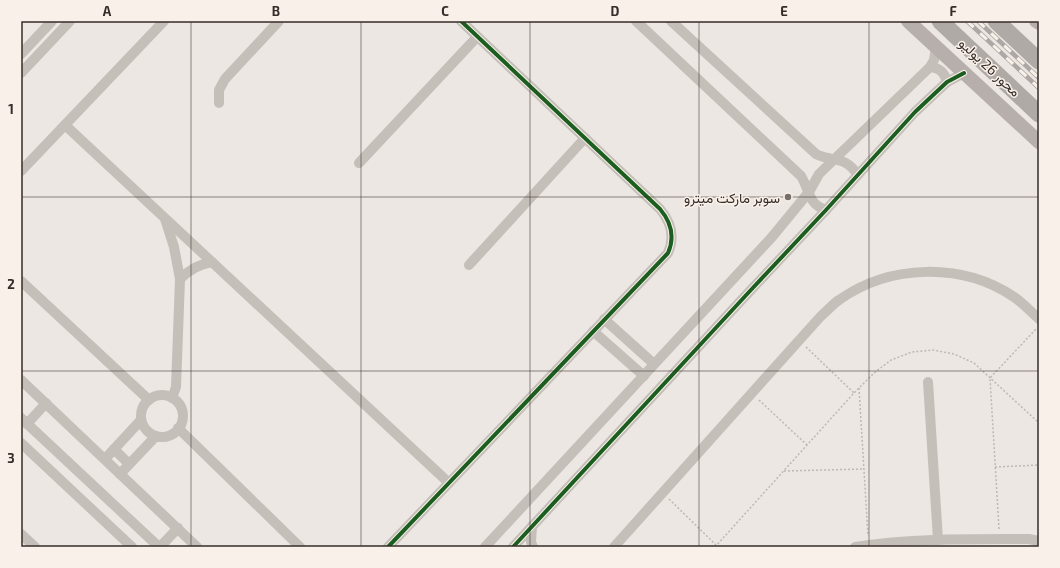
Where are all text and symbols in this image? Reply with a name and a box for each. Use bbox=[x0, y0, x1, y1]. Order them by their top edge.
text: A bbox=[103, 3, 112, 19]
text: B bbox=[272, 3, 280, 19]
text: C bbox=[441, 3, 449, 19]
text: D bbox=[611, 3, 620, 19]
text: E bbox=[780, 3, 788, 19]
text: F bbox=[949, 3, 957, 19]
street label: محور 26 يوليو bbox=[955, 34, 1024, 100]
text: 1 bbox=[8, 101, 14, 117]
place label: سوبر ماركت ميترو bbox=[684, 189, 780, 207]
marker: سوبر ماركت ميترو bbox=[783, 192, 793, 202]
text: 2 bbox=[7, 276, 15, 292]
text: 3 bbox=[7, 450, 15, 466]

